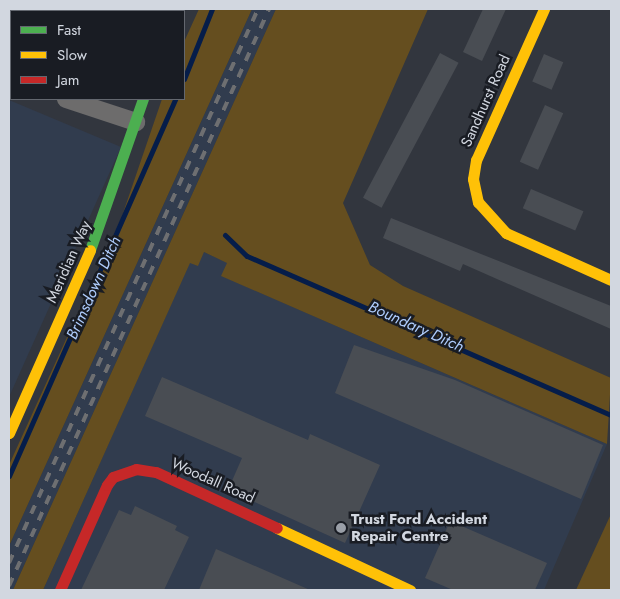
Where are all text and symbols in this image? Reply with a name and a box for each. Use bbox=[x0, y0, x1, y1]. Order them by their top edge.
legend bbox=[10, 10, 185, 100]
text: Fast bbox=[57, 19, 81, 41]
text: Slow bbox=[57, 44, 87, 66]
street label: Sandhurst Road bbox=[458, 52, 514, 150]
text: Jam bbox=[57, 69, 80, 91]
street label: Meridian Way bbox=[43, 218, 95, 306]
water label: Brimsdown Ditch bbox=[63, 233, 125, 343]
water label: Boundary Ditch bbox=[365, 297, 467, 357]
street label: Woodall Road bbox=[168, 455, 258, 507]
place label: Trust Ford Accident Repair Centre bbox=[351, 510, 487, 545]
marker: Trust Ford Accident Repair Centre bbox=[335, 522, 347, 534]

